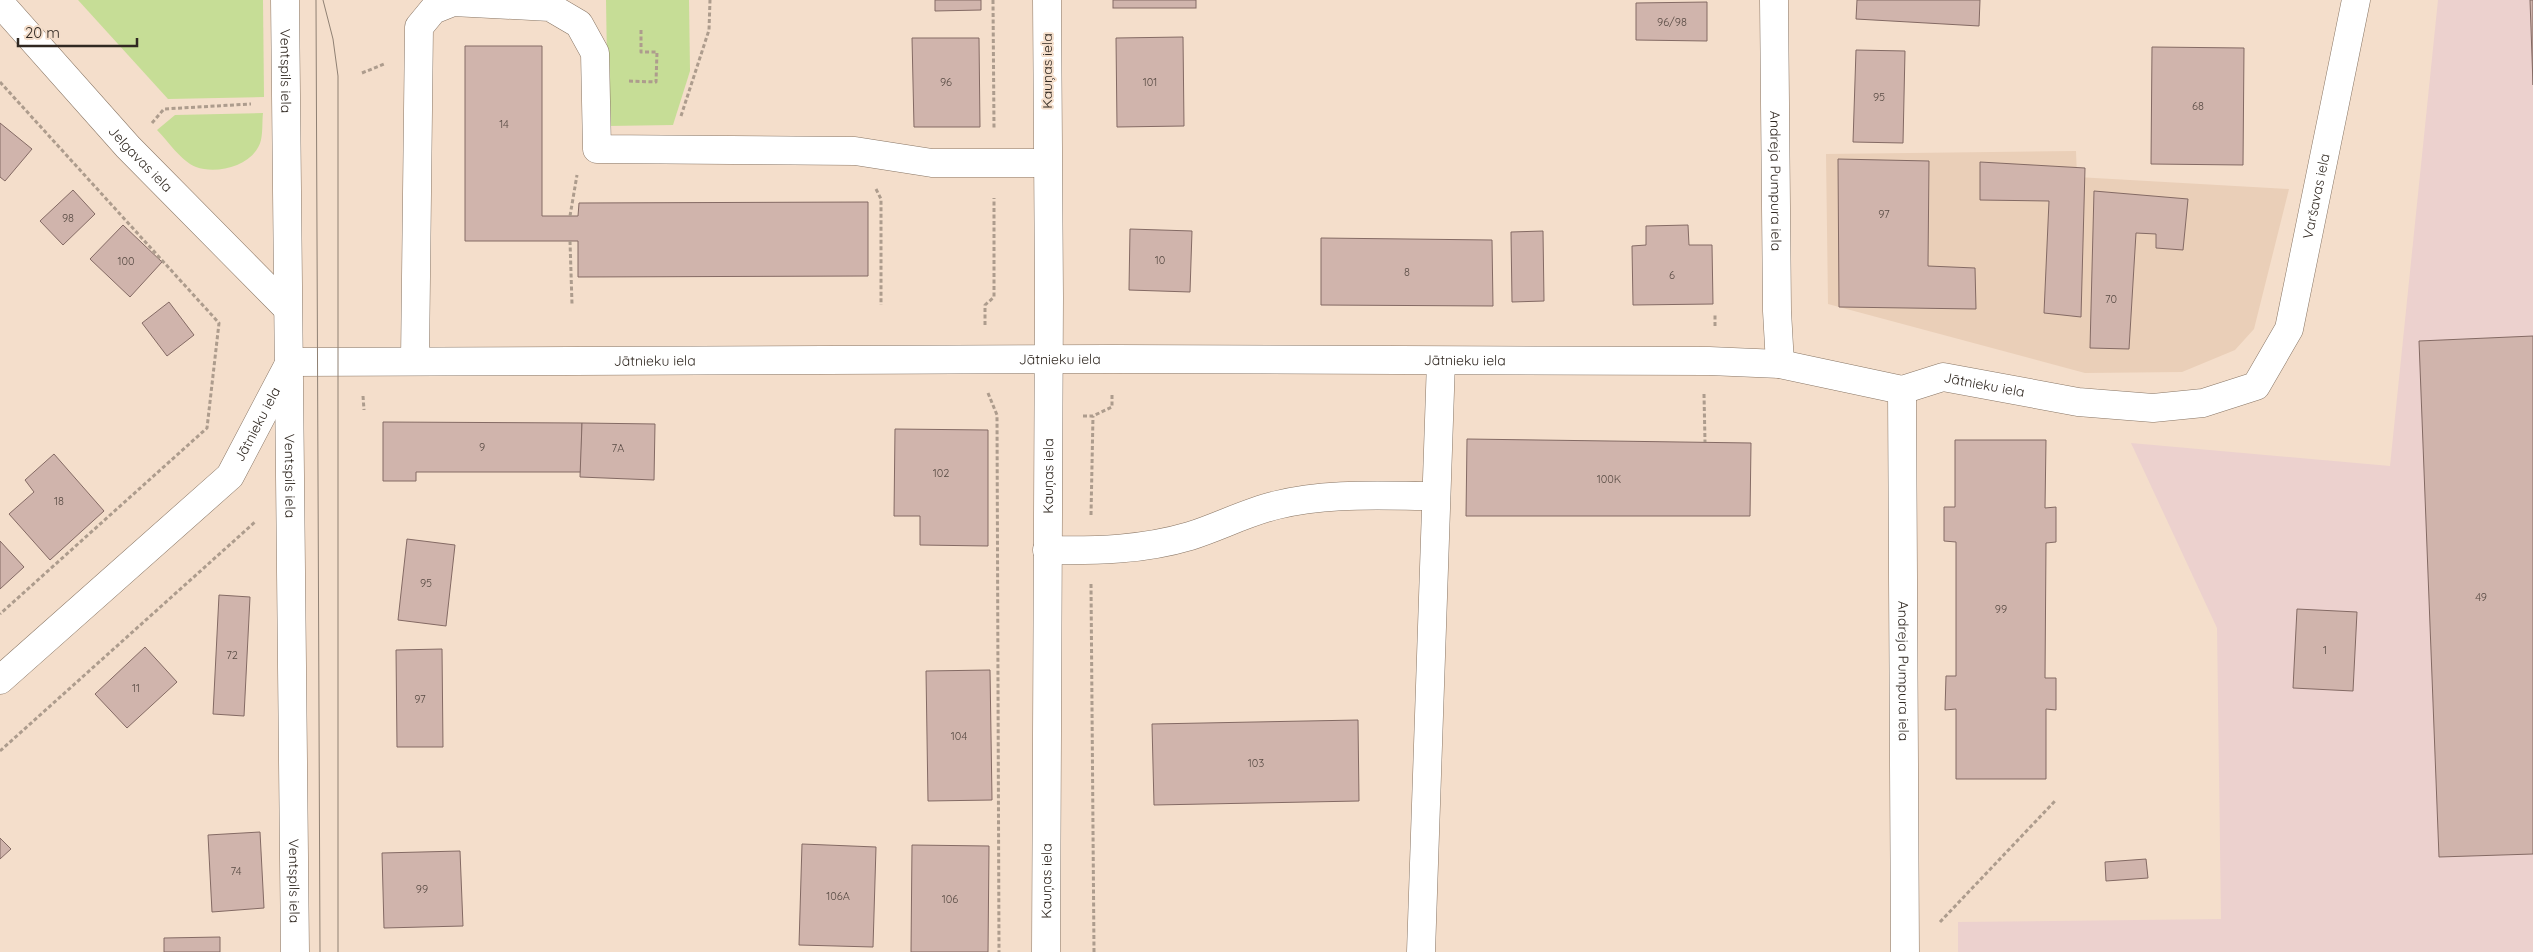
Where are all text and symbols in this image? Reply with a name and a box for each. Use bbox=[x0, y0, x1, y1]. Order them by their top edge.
scale bar bbox=[18, 15, 136, 47]
house number: 96/98 bbox=[1657, 15, 1687, 29]
text: 20 m bbox=[25, 23, 60, 42]
street label: Ventspils iela bbox=[276, 29, 295, 113]
street label: Kauņas iela bbox=[1038, 33, 1056, 109]
house number: 96 bbox=[940, 75, 952, 89]
house number: 101 bbox=[1143, 75, 1157, 89]
house number: 95 bbox=[1873, 90, 1885, 104]
house number: 68 bbox=[2192, 99, 2204, 113]
street label: Andreja Pumpura iela bbox=[1766, 111, 1785, 251]
house number: 14 bbox=[499, 117, 509, 131]
street label: Jelgavas iela bbox=[105, 122, 176, 196]
street label: Varšavas iela bbox=[2299, 152, 2334, 240]
house number: 97 bbox=[1878, 207, 1890, 221]
house number: 98 bbox=[62, 211, 74, 225]
house number: 10 bbox=[1155, 253, 1165, 267]
house number: 100 bbox=[117, 254, 135, 268]
house number: 8 bbox=[1404, 265, 1410, 279]
house number: 6 bbox=[1669, 268, 1675, 282]
house number: 70 bbox=[2105, 292, 2117, 306]
street label: Jātnieku iela bbox=[1019, 350, 1101, 368]
street label: Jātnieku iela bbox=[1424, 351, 1506, 369]
street label: Jātnieku iela bbox=[614, 352, 696, 370]
street label: Jātnieku iela bbox=[1942, 368, 2026, 401]
street label: Jātnieku iela bbox=[230, 384, 284, 465]
street label: Ventspils iela bbox=[281, 434, 299, 518]
street label: Kauņas iela bbox=[1039, 438, 1057, 514]
house number: 9 bbox=[479, 440, 485, 454]
house number: 7A bbox=[612, 441, 624, 455]
house number: 102 bbox=[933, 466, 949, 480]
house number: 100K bbox=[1597, 472, 1621, 486]
house number: 18 bbox=[54, 494, 64, 508]
house number: 95 bbox=[420, 576, 432, 590]
house number: 49 bbox=[2475, 590, 2487, 604]
street label: Andreja Pumpura iela bbox=[1894, 601, 1913, 741]
house number: 99 bbox=[1995, 602, 2007, 616]
house number: 1 bbox=[2323, 643, 2327, 657]
house number: 72 bbox=[226, 648, 238, 662]
house number: 11 bbox=[132, 681, 140, 695]
house number: 97 bbox=[414, 692, 426, 706]
house number: 104 bbox=[951, 729, 967, 743]
house number: 103 bbox=[1248, 756, 1264, 770]
street label: Ventspils iela bbox=[285, 839, 304, 923]
street label: Kauņas iela bbox=[1037, 843, 1055, 919]
house number: 74 bbox=[231, 864, 242, 878]
house number: 99 bbox=[416, 882, 428, 896]
house number: 106A bbox=[826, 889, 850, 903]
house number: 106 bbox=[942, 892, 958, 906]

